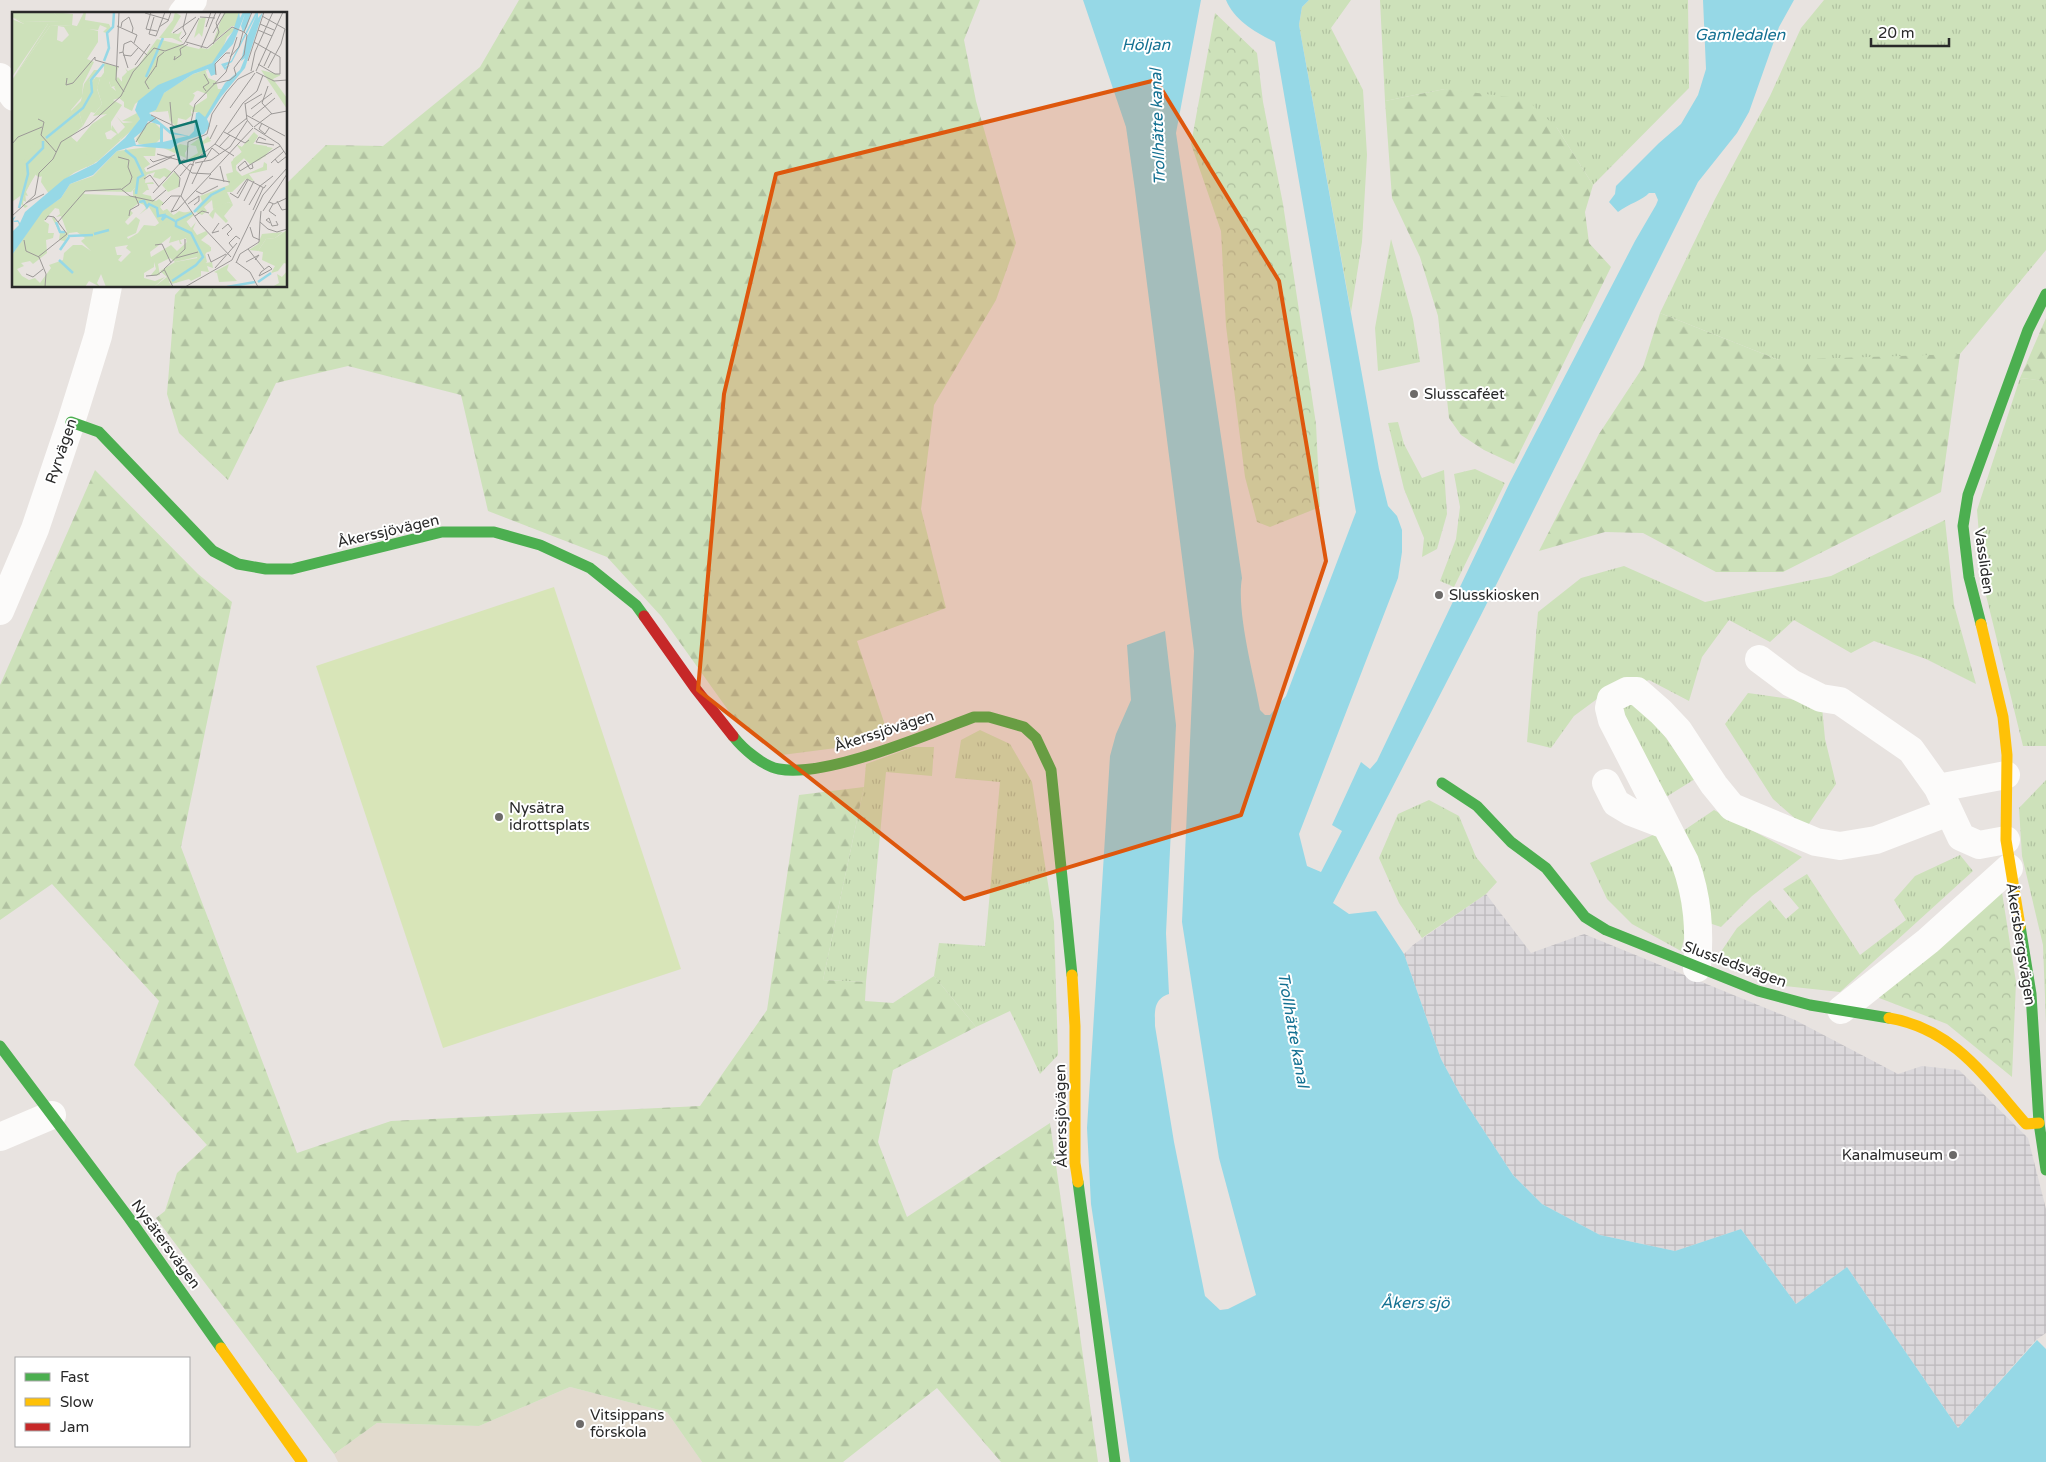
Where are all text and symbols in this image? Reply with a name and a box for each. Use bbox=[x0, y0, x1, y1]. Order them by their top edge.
inset map bbox=[12, 12, 288, 288]
scale bar bbox=[1871, 15, 1948, 47]
text: 20 m bbox=[1878, 24, 1915, 42]
water label: Gamledalen bbox=[1695, 25, 1787, 45]
water label: Höljan bbox=[1122, 35, 1171, 55]
water label: Trollhätte kanal bbox=[1146, 66, 1170, 186]
place label: Slusscaféet bbox=[1424, 385, 1505, 403]
marker: Slusscaféet bbox=[1408, 388, 1420, 400]
street label: Ryrvägen bbox=[41, 416, 81, 486]
street label: Åkerssjövägen bbox=[335, 511, 441, 551]
street label: Vassliden bbox=[1970, 527, 1998, 595]
place label: Slusskiosken bbox=[1449, 586, 1539, 604]
marker: Slusskiosken bbox=[1433, 589, 1445, 601]
street label: Åkerssjövägen bbox=[832, 706, 936, 756]
place label: Nysätra idrottsplats bbox=[509, 799, 590, 834]
marker: Nysätra idrottsplats bbox=[493, 811, 505, 823]
street label: Åkersbergsvägen bbox=[2002, 881, 2040, 1007]
street label: Slussledsvägen bbox=[1681, 937, 1789, 991]
water label: Trollhätte kanal bbox=[1273, 971, 1313, 1091]
street label: Åkerssjövägen bbox=[1051, 1064, 1071, 1168]
place label: Kanalmuseum bbox=[1842, 1146, 1943, 1164]
marker: Kanalmuseum bbox=[1947, 1149, 1959, 1161]
street label: Nysätersvägen bbox=[128, 1196, 204, 1292]
water label: Åkers sjö bbox=[1381, 1293, 1451, 1313]
legend bbox=[15, 1357, 190, 1447]
text: Fast bbox=[60, 1368, 90, 1386]
text: Slow bbox=[60, 1393, 94, 1411]
place label: Vitsippans förskola bbox=[590, 1406, 664, 1441]
text: Jam bbox=[60, 1418, 89, 1436]
marker: Vitsippans förskola bbox=[574, 1418, 586, 1430]

